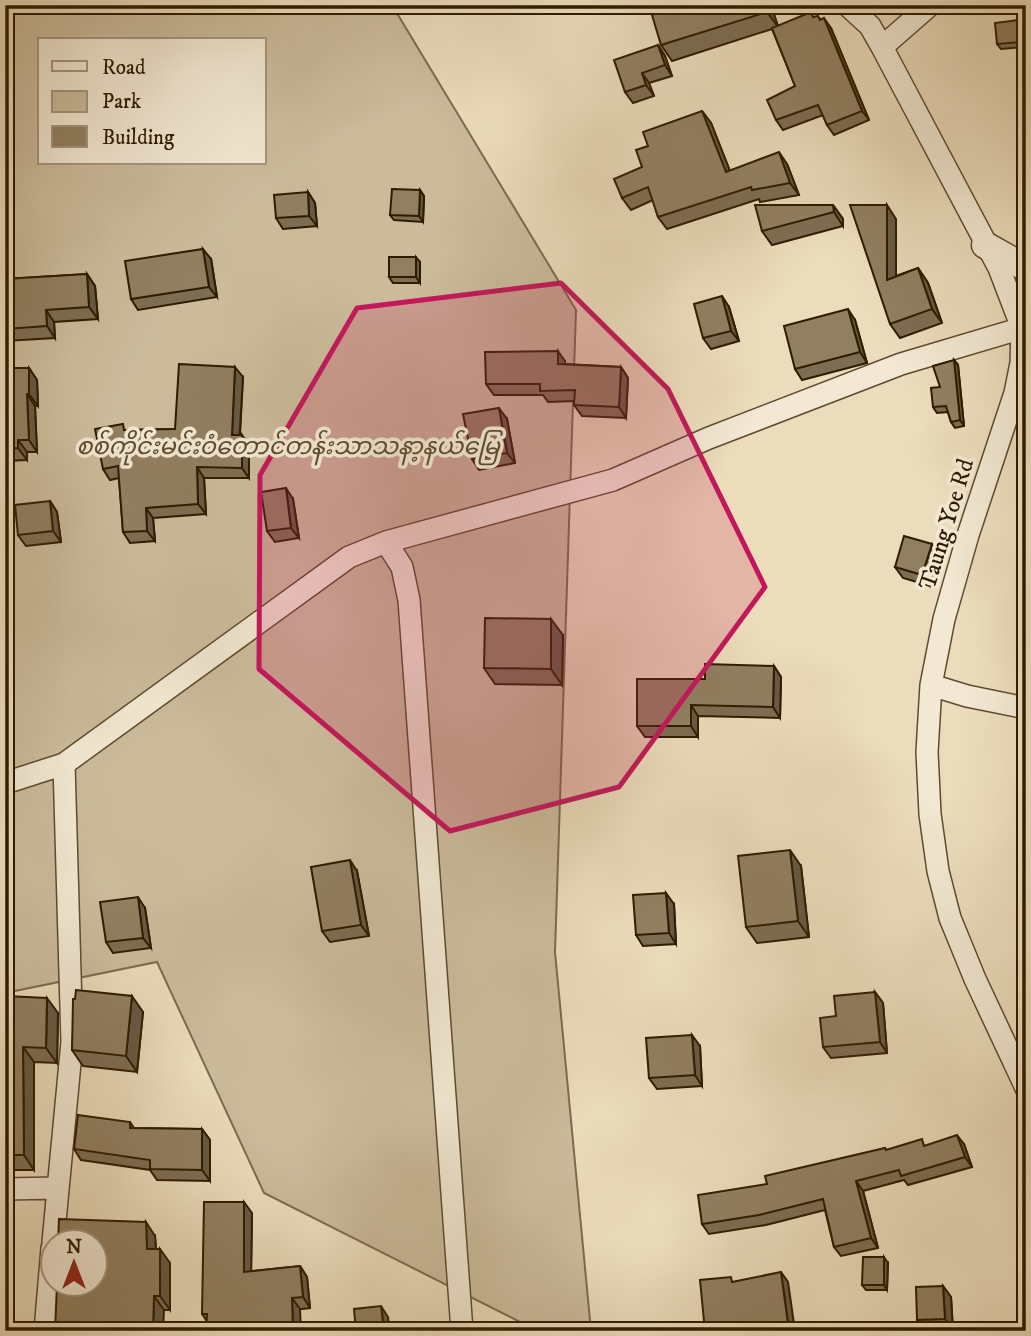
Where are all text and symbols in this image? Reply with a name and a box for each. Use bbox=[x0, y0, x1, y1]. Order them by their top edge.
legend bbox=[38, 38, 266, 164]
text: Road bbox=[102, 55, 146, 81]
text: Park bbox=[102, 89, 142, 115]
text: Building bbox=[102, 125, 175, 151]
park label: စစ်ကိုင်းမင်းဝံတောင်တန်းသာသနာ့နယ်မြေ bbox=[76, 429, 504, 466]
street label: Taung Yoe Rd bbox=[913, 455, 981, 593]
north arrow bbox=[38, 1228, 108, 1298]
text: N bbox=[66, 1236, 82, 1259]

